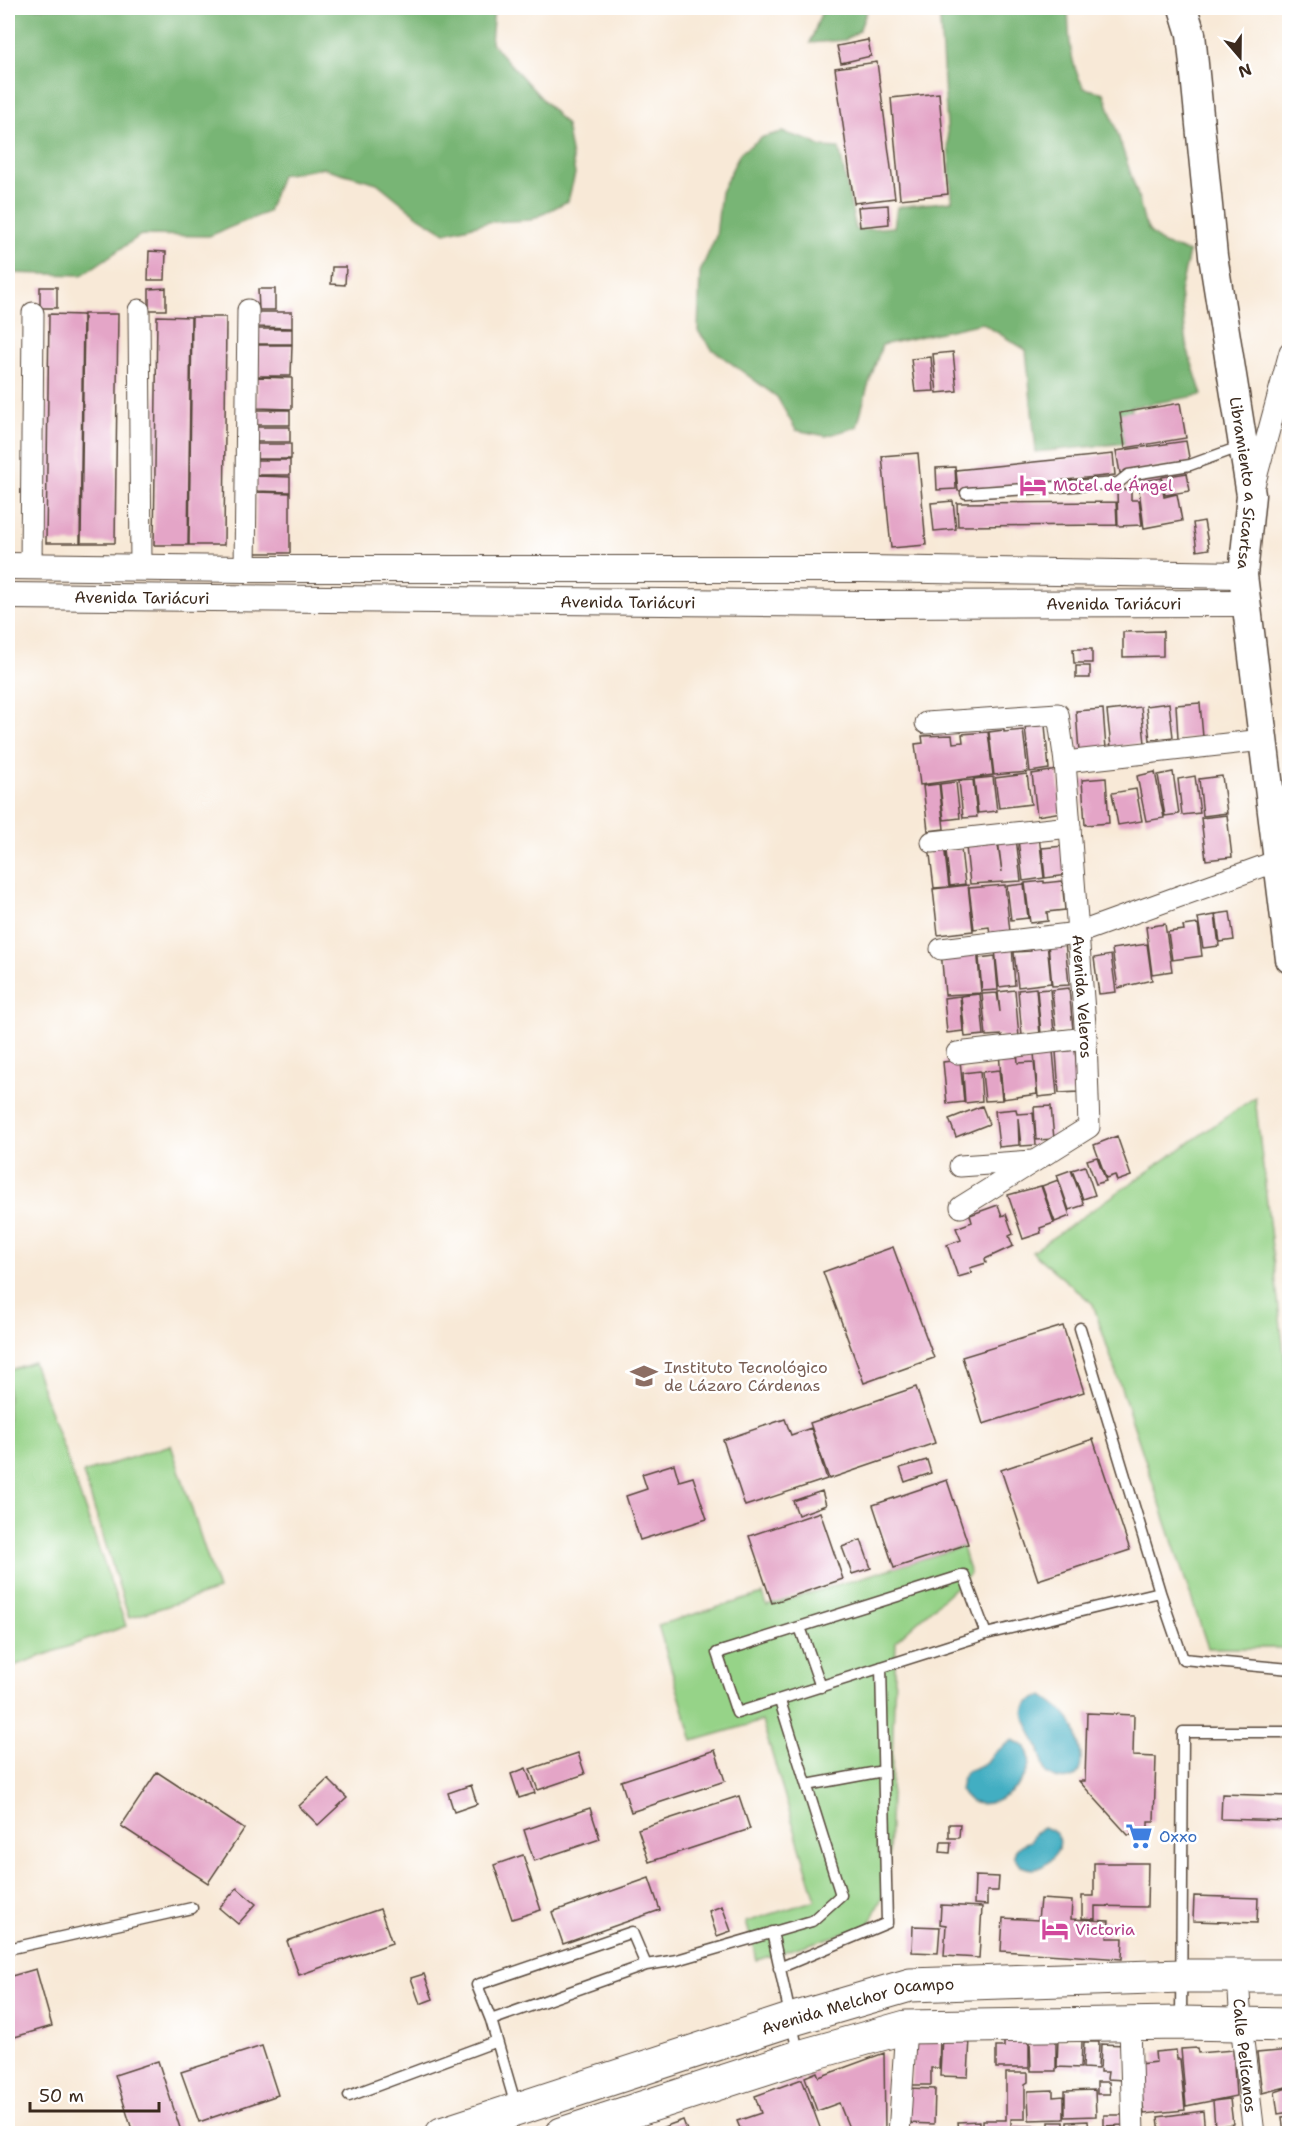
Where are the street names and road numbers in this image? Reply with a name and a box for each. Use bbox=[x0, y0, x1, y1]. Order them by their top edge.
street label: Libramiento a Sicartsa bbox=[1225, 395, 1262, 571]
street label: Avenida Tariácuri bbox=[74, 586, 210, 608]
street label: Avenida Tariácuri bbox=[560, 591, 696, 613]
street label: Avenida Tariácuri bbox=[1046, 593, 1182, 614]
street label: Avenida Veleros bbox=[1068, 934, 1097, 1059]
street label: Avenida Melchor Ocampo bbox=[759, 1973, 955, 2039]
street label: Calle Pelícanos bbox=[1229, 1998, 1262, 2114]

